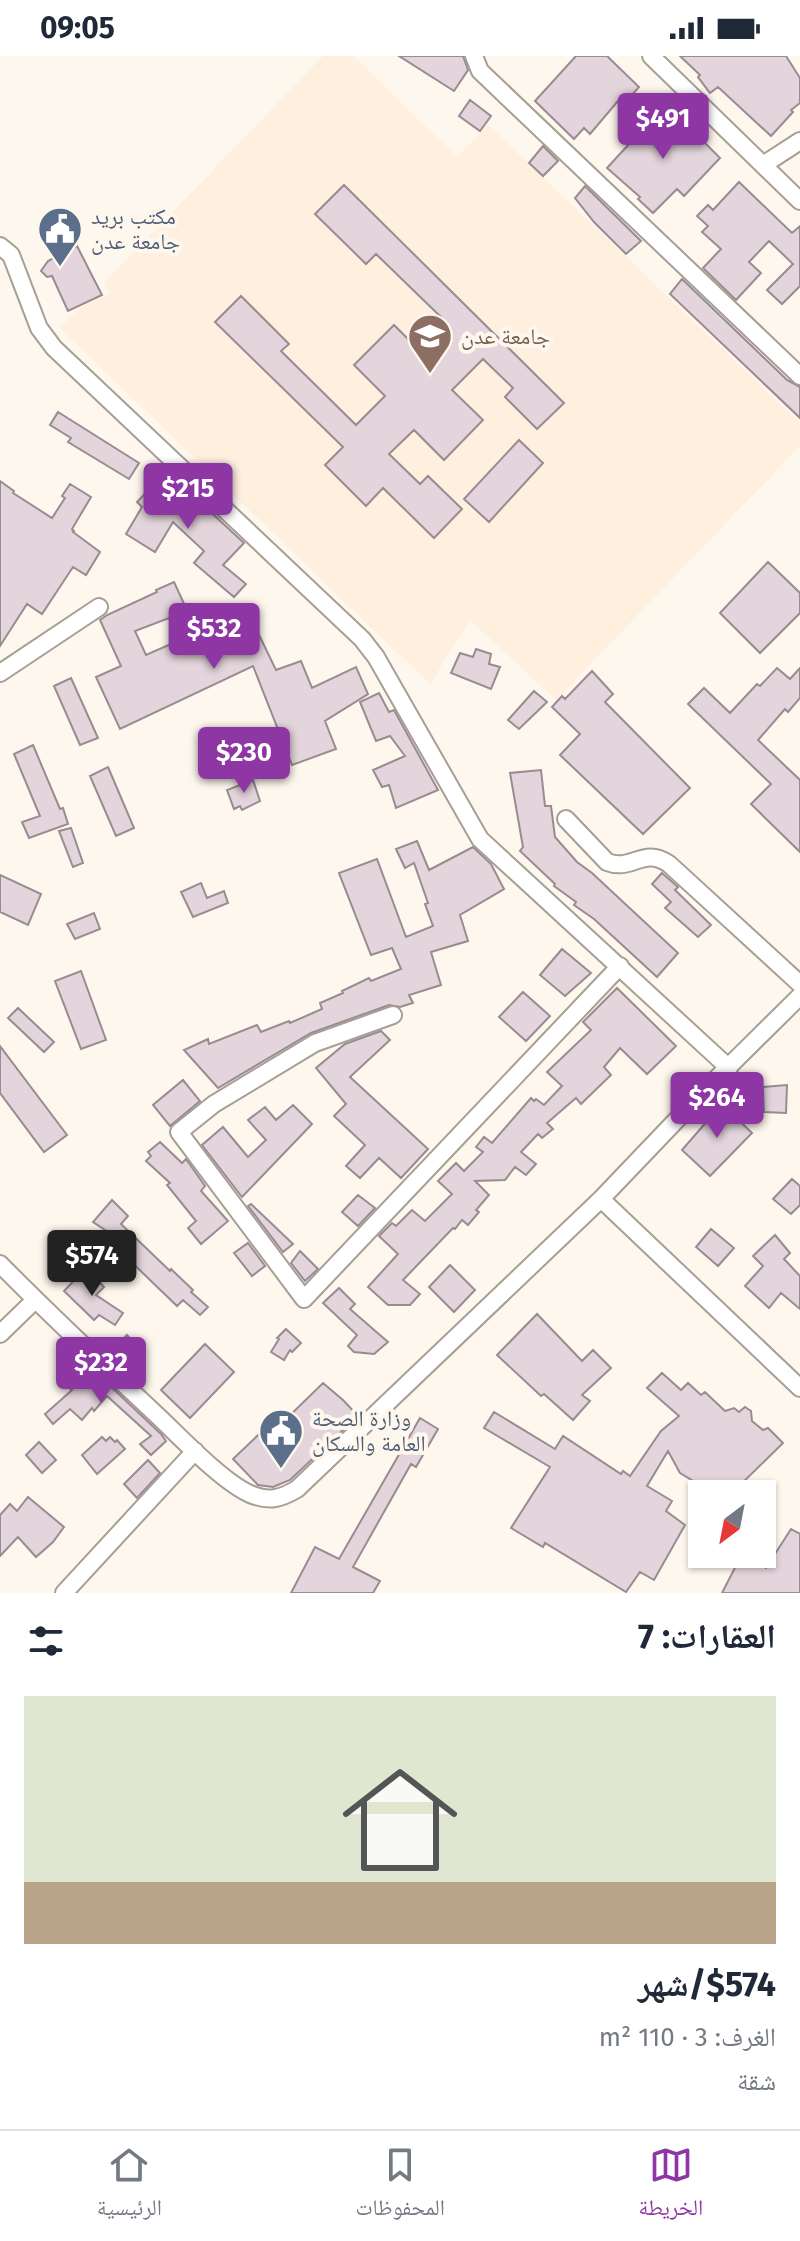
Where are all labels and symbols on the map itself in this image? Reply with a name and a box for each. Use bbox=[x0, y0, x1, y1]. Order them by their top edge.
pin: $491 bbox=[616, 93, 710, 161]
place label: مكتب بريد جامعة عدن bbox=[91, 203, 180, 255]
public building icon: مكتب بريد جامعة عدن bbox=[36, 205, 84, 268]
school or university icon: جامعة عدن bbox=[406, 312, 454, 375]
place label: جامعة عدن bbox=[461, 323, 550, 350]
pin: $215 bbox=[141, 463, 235, 531]
pin: $532 bbox=[167, 603, 261, 671]
pin: $230 bbox=[197, 727, 291, 795]
pin: $264 bbox=[670, 1072, 764, 1140]
pin: $574 bbox=[45, 1230, 139, 1298]
pin: $232 bbox=[54, 1337, 148, 1405]
place label: وزارة الصحة العامة والسكان bbox=[312, 1405, 426, 1457]
public building icon: وزارة الصحة العامة والسكان bbox=[257, 1407, 305, 1470]
north arrow bbox=[688, 1480, 776, 1568]

